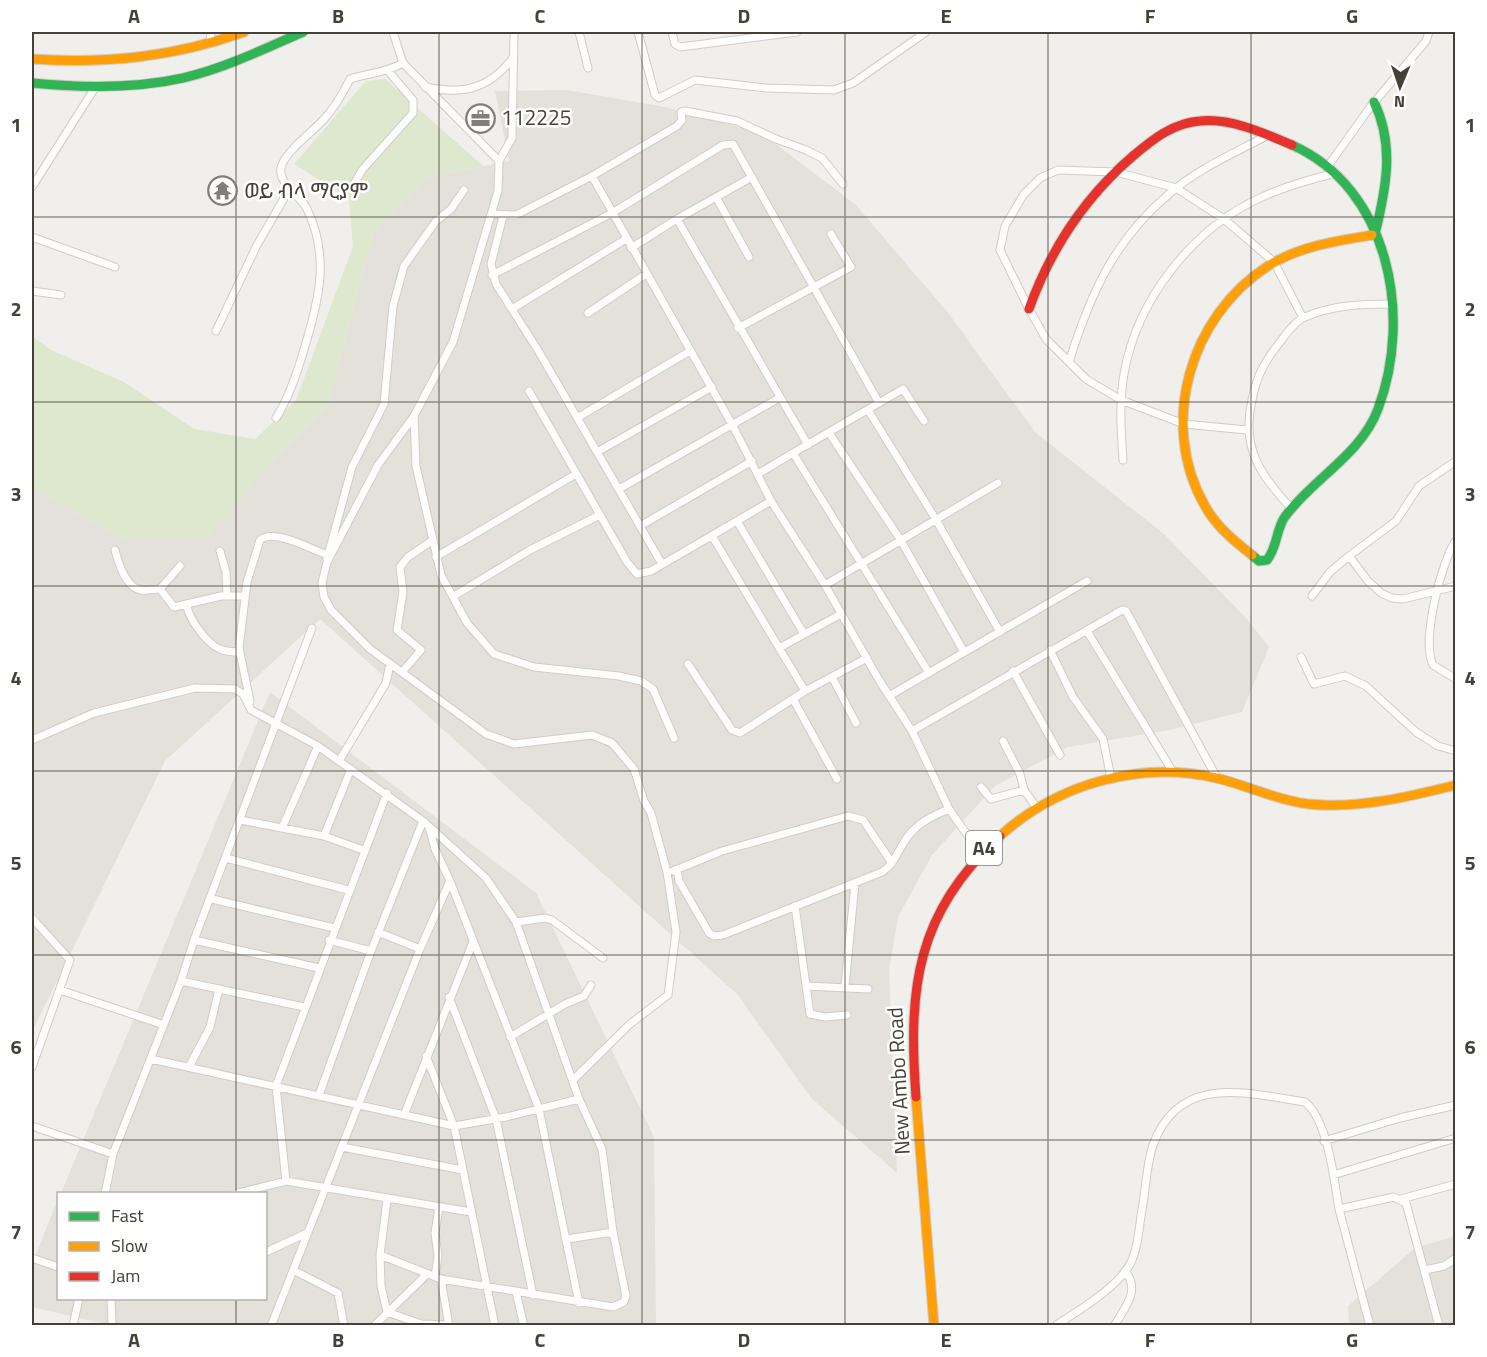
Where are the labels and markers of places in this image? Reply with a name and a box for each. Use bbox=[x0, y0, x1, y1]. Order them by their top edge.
place label: 112225 bbox=[501, 101, 572, 133]
office icon: 112225 bbox=[464, 102, 496, 134]
place label: ወይ ብላ ማርያም bbox=[244, 174, 368, 206]
temple icon: ወይ ብላ ማርያም bbox=[207, 175, 239, 207]

